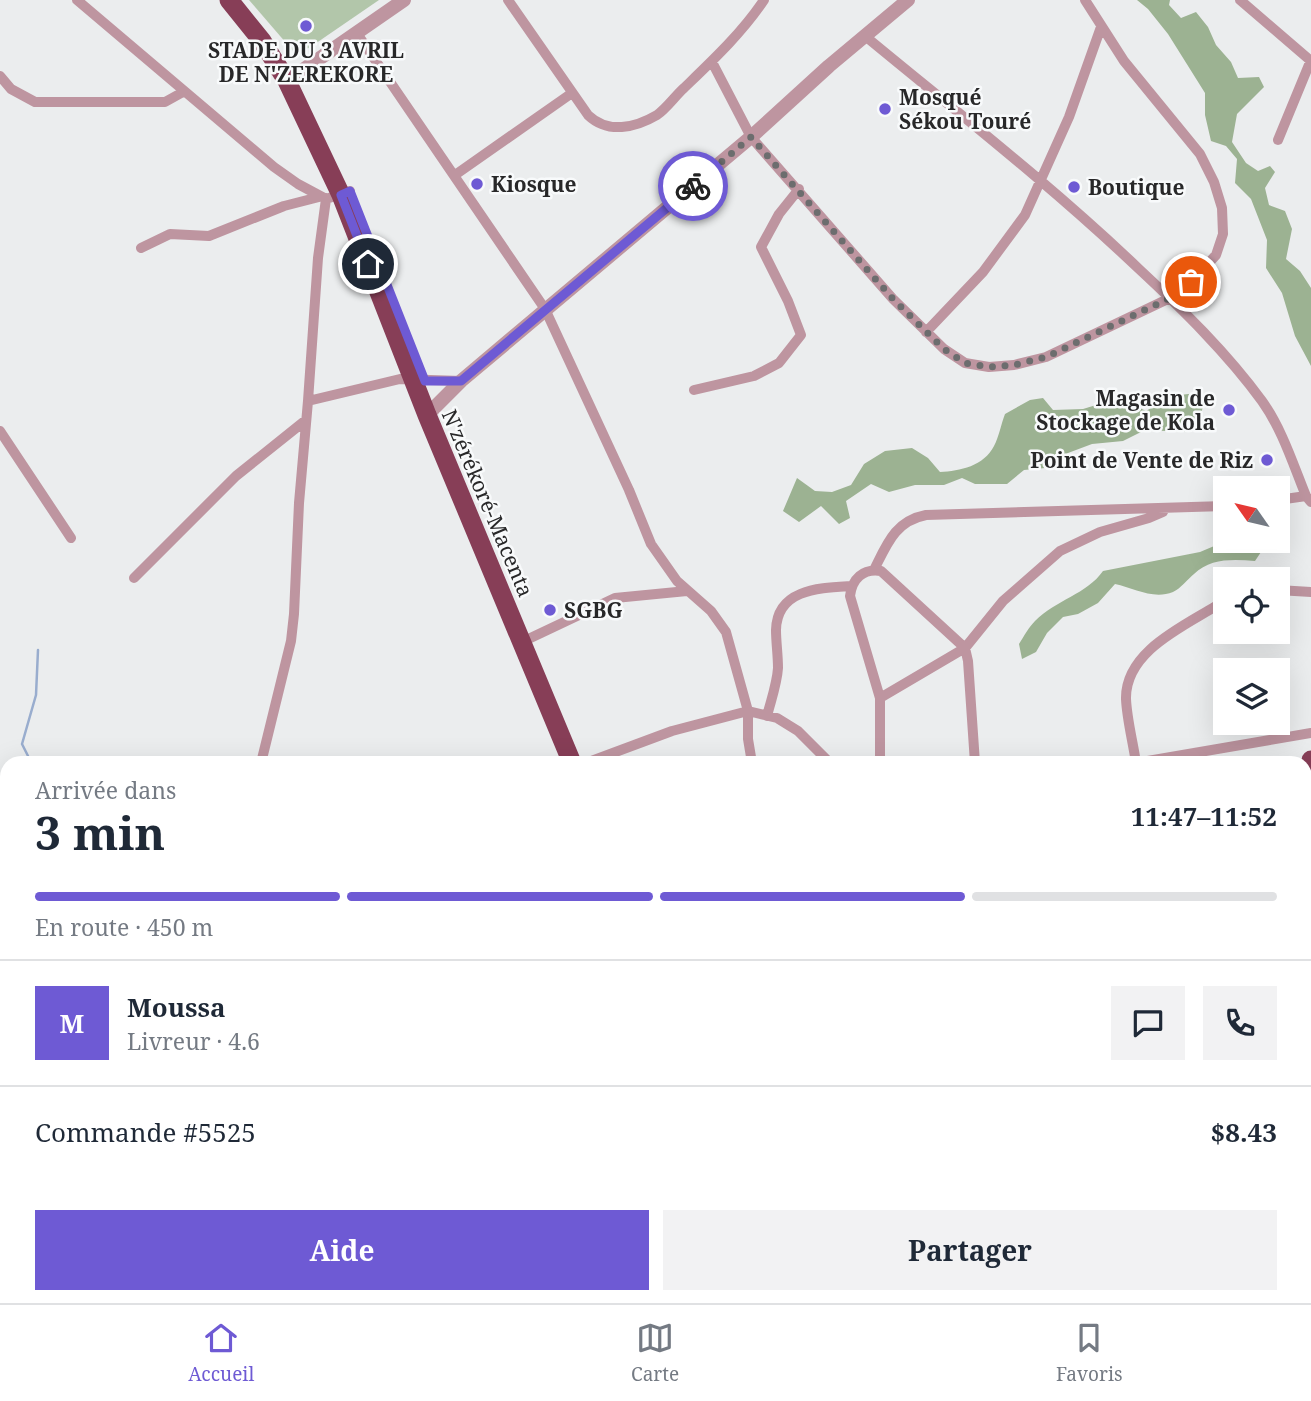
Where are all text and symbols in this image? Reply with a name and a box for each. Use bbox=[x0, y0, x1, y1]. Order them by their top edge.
marker: STADE DU 3 AVRIL DE N'ZEREKORE bbox=[298, 18, 314, 34]
place label: STADE DU 3 AVRIL DE N'ZEREKORE bbox=[208, 36, 404, 88]
place label: Mosqué Sékou Touré bbox=[899, 83, 1031, 135]
marker: Mosqué Sékou Touré bbox=[877, 101, 893, 117]
courier bbox=[658, 151, 728, 221]
icon: bike bbox=[674, 167, 712, 205]
place label: Kiosque bbox=[491, 170, 576, 198]
place label: Boutique bbox=[1088, 173, 1185, 201]
marker: Kiosque bbox=[469, 176, 485, 192]
marker: Boutique bbox=[1066, 179, 1082, 195]
pin bbox=[338, 234, 398, 294]
icon: home bbox=[349, 245, 387, 283]
pin bbox=[1161, 252, 1221, 312]
icon: bag bbox=[1172, 263, 1210, 301]
place label: Magasin de Stockage de Kola bbox=[1036, 384, 1215, 436]
marker: Magasin de Stockage de Kola bbox=[1221, 402, 1237, 418]
street label: N'zérékoré-Macenta bbox=[436, 405, 540, 601]
place label: Point de Vente de Riz bbox=[1030, 446, 1253, 474]
marker: Point de Vente de Riz bbox=[1259, 452, 1275, 468]
north arrow bbox=[1213, 476, 1290, 553]
map controls bbox=[1213, 476, 1290, 735]
button: locate bbox=[1213, 567, 1290, 644]
place label: SGBG bbox=[564, 596, 623, 624]
marker: SGBG bbox=[542, 602, 558, 618]
button: layers bbox=[1213, 658, 1290, 735]
text: Arrivée dans bbox=[35, 774, 176, 806]
text: 11:47–11:52 bbox=[1131, 798, 1277, 834]
text: 3 min bbox=[35, 801, 165, 863]
text: En route · 450 m bbox=[35, 911, 213, 943]
button: chat bbox=[1111, 986, 1185, 1060]
button: phone bbox=[1203, 986, 1277, 1060]
text: Moussa bbox=[127, 989, 226, 1025]
text: M bbox=[60, 1005, 84, 1041]
text: Livreur · 4.6 bbox=[127, 1025, 260, 1057]
text: Commande #5525 bbox=[35, 1114, 256, 1150]
text: $8.43 bbox=[1211, 1114, 1277, 1150]
button: Aide bbox=[35, 1210, 649, 1290]
button: Partager bbox=[663, 1210, 1277, 1290]
tab: Accueil bbox=[188, 1319, 254, 1387]
tab: Carte bbox=[631, 1319, 679, 1387]
tab: Favoris bbox=[1056, 1319, 1123, 1387]

